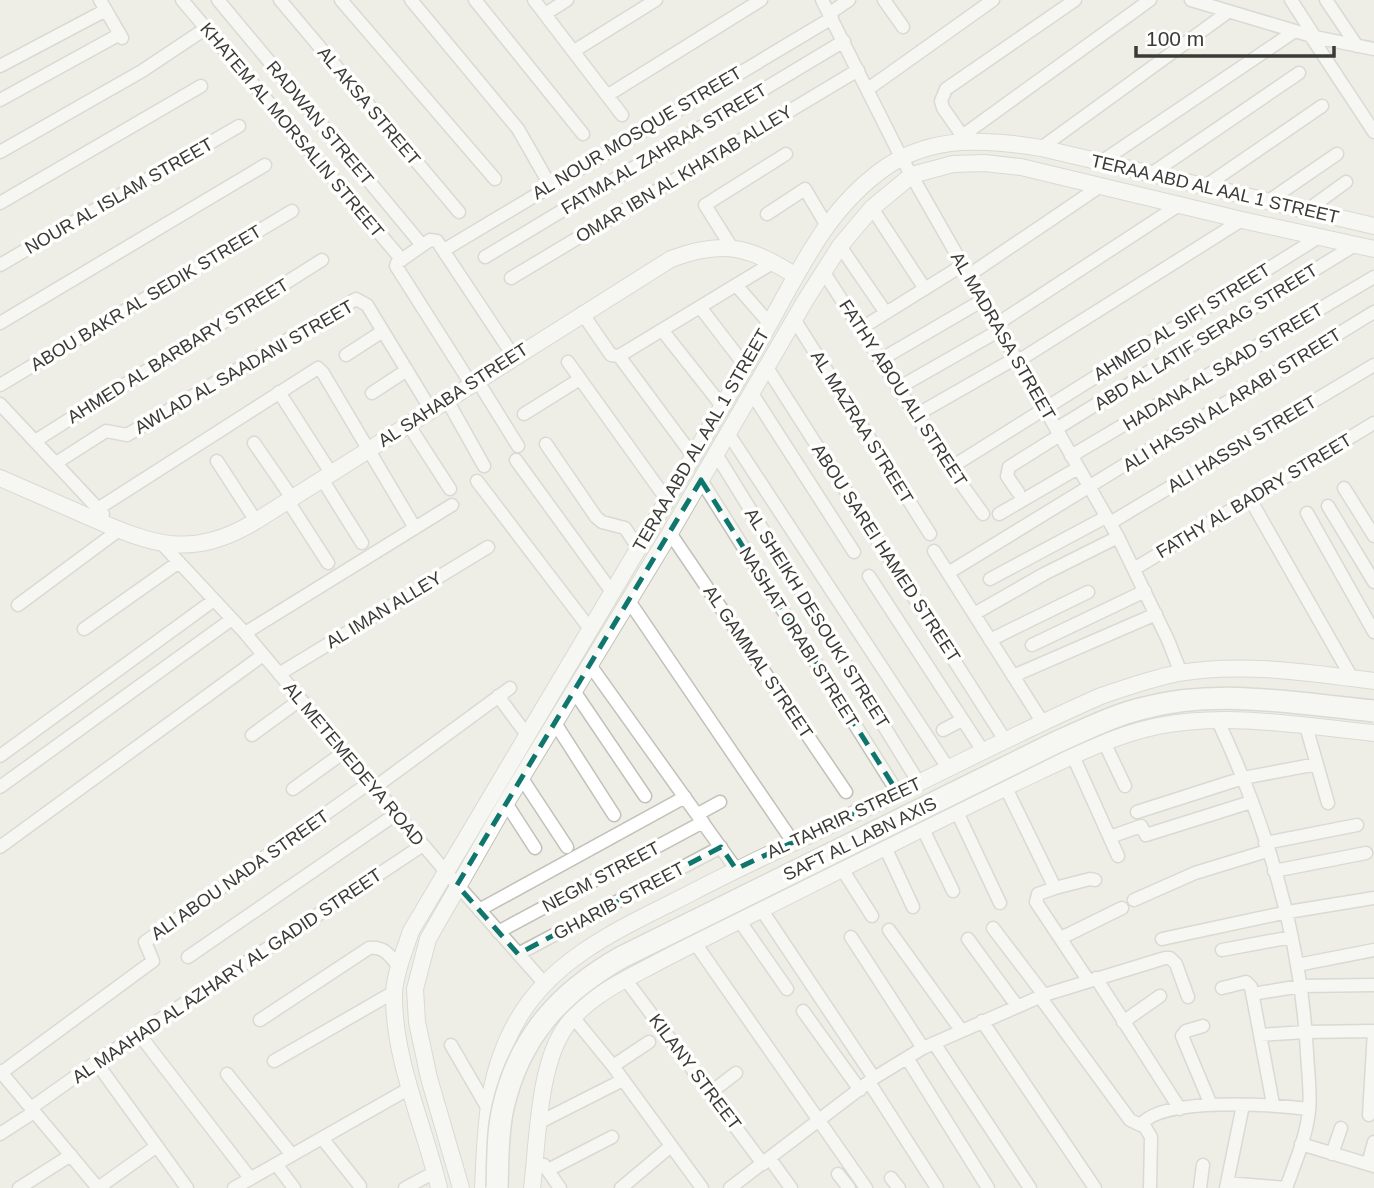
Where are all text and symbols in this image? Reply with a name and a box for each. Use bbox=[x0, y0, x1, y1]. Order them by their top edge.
scale bar bbox=[1136, 14, 1334, 58]
street label: KHATEM AL MORSALIN STREET bbox=[196, 19, 388, 241]
text: 100 m bbox=[1146, 27, 1204, 50]
street label: AL AKSA STREET bbox=[314, 43, 424, 169]
street label: RADWAN STREET bbox=[262, 57, 378, 189]
street label: AL NOUR MOSQUE STREET bbox=[529, 63, 745, 203]
street label: FATMA AL ZAHRAA STREET bbox=[558, 80, 770, 218]
street label: OMAR IBN AL KHATAB ALLEY bbox=[572, 101, 796, 247]
street label: NOUR AL ISLAM STREET bbox=[22, 134, 216, 258]
street label: TERAA ABD AL AAL 1 STREET bbox=[1089, 151, 1341, 227]
street label: ABOU BAKR AL SEDIK STREET bbox=[27, 221, 265, 375]
street label: AL MADRASA STREET bbox=[947, 249, 1059, 423]
street label: AHMED AL SIFI STREET bbox=[1090, 259, 1274, 385]
street label: ABD AL LATIF SERAG STREET bbox=[1091, 260, 1321, 414]
street label: AHMED AL BARBARY STREET bbox=[64, 274, 292, 428]
street label: AWLAD AL SAADANI STREET bbox=[131, 296, 357, 438]
street label: FATHY ABOU ALI STREET bbox=[835, 296, 971, 490]
street label: HADANA AL SAAD STREET bbox=[1120, 299, 1326, 435]
street label: ALI HASSN AL ARABI STREET bbox=[1119, 324, 1345, 476]
street label: TERAA ABD AL AAL 1 STREET bbox=[629, 325, 773, 555]
street label: AL SAHABA STREET bbox=[374, 339, 532, 451]
street label: AL MAZRAA STREET bbox=[807, 347, 917, 507]
street label: ALI HASSN STREET bbox=[1164, 392, 1320, 496]
street label: FATHY AL BADRY STREET bbox=[1153, 430, 1355, 562]
street label: ABOU SAREI HAMED STREET bbox=[808, 440, 964, 666]
street label: AL SHEIKH DESOUKI STREET bbox=[741, 504, 893, 732]
street label: NASHAT ORABI STREET bbox=[735, 543, 863, 731]
street label: AL IMAN ALLEY bbox=[323, 568, 445, 652]
street label: AL GAMMAL STREET bbox=[699, 582, 817, 742]
street label: AL METEMEDEYA ROAD bbox=[280, 678, 428, 850]
street label: AL TAHRIR STREET bbox=[764, 773, 924, 863]
street label: SAFT AL LABN AXIS bbox=[780, 793, 940, 885]
street label: ALI ABOU NADA STREET bbox=[147, 806, 333, 944]
street label: NEGM STREET bbox=[539, 838, 663, 916]
street label: GHARIB STREET bbox=[550, 858, 688, 944]
street label: AL MAAHAD AL AZHARY AL GADID STREET bbox=[69, 865, 385, 1087]
street label: KILANY STREET bbox=[645, 1010, 745, 1134]

